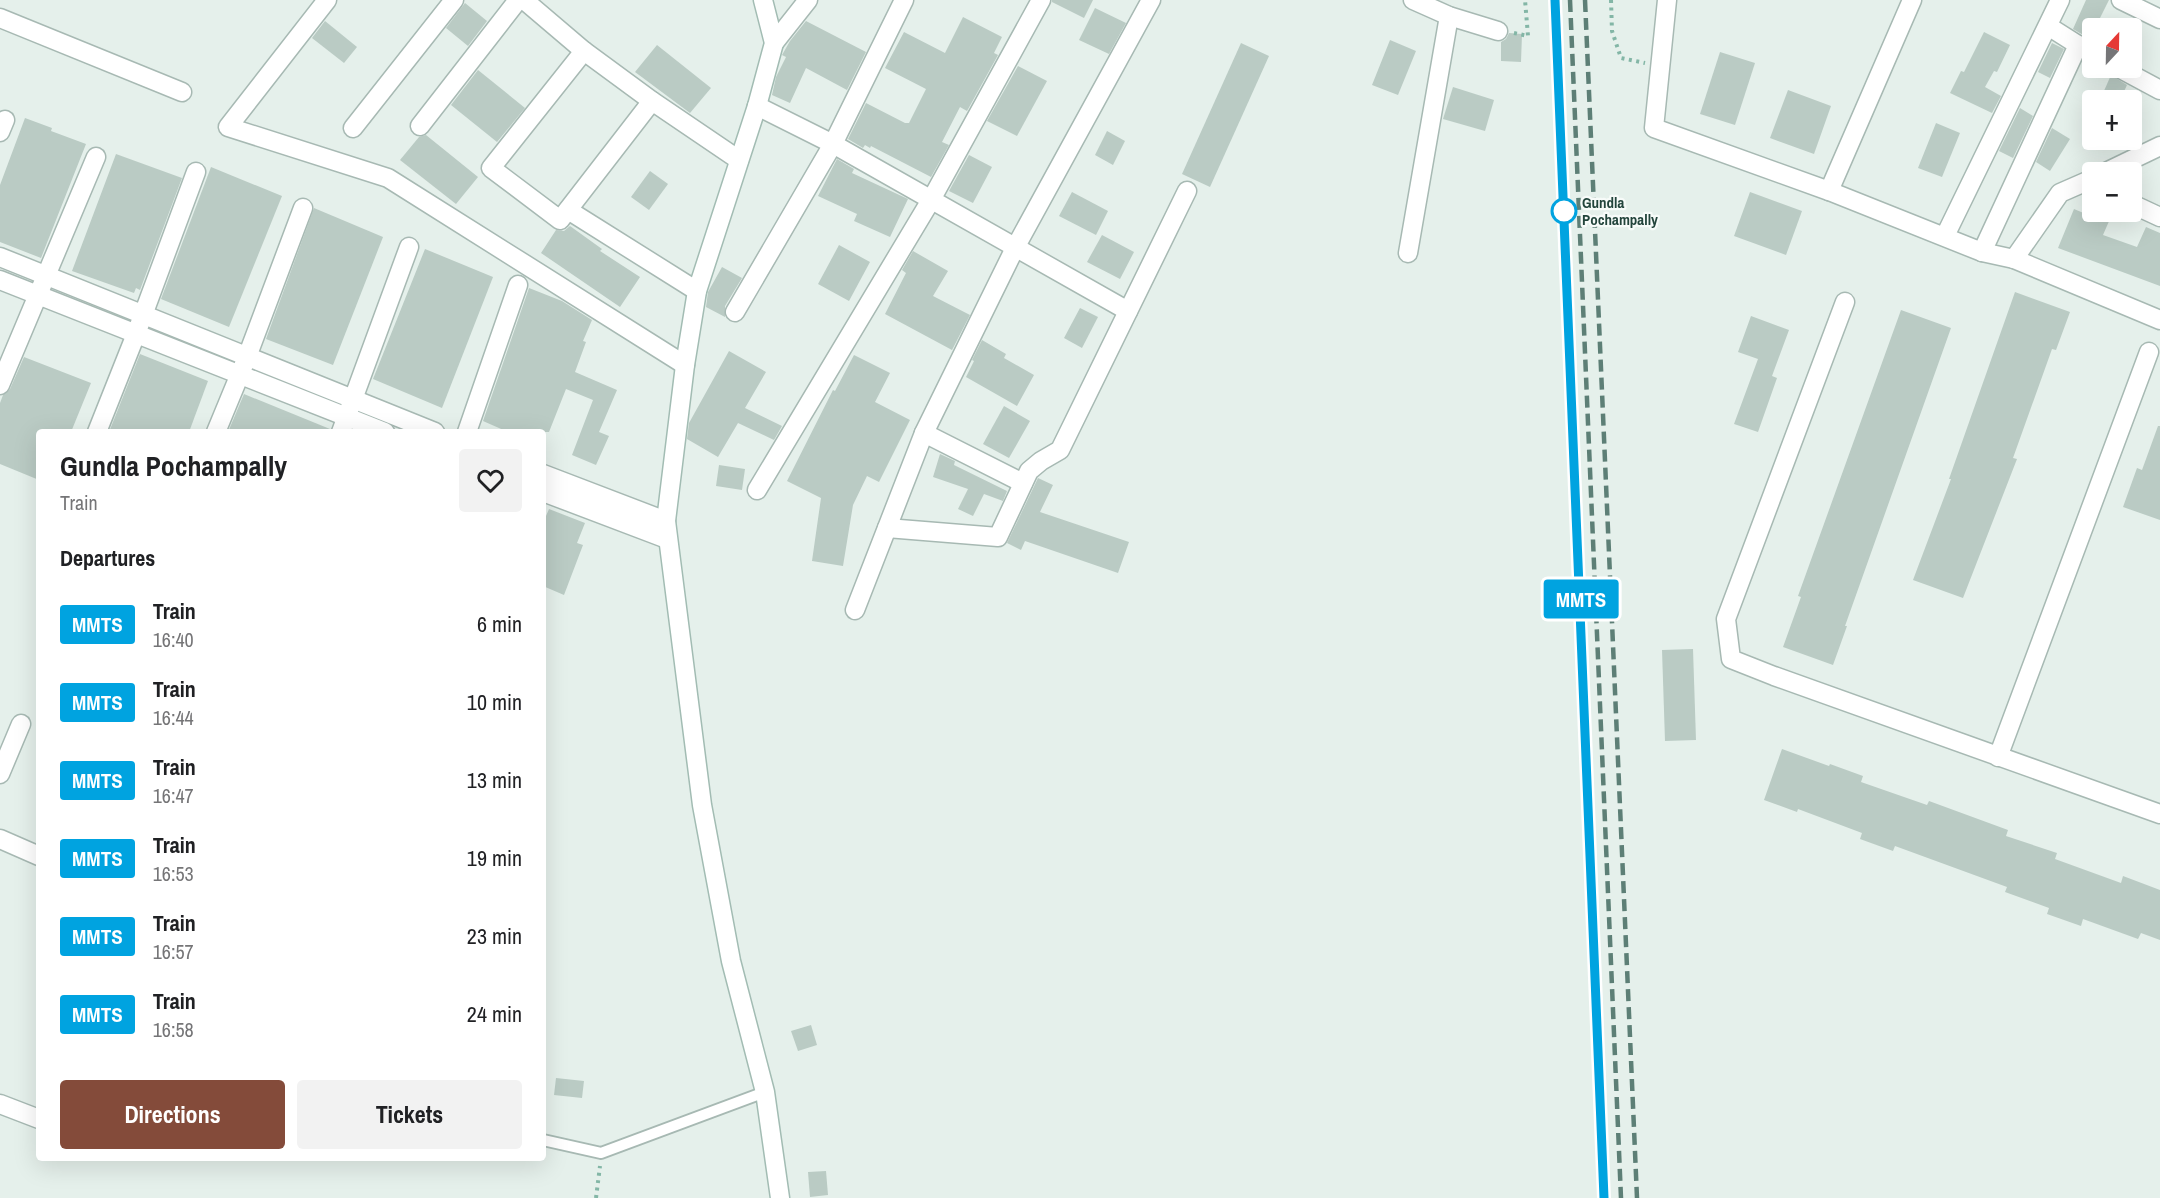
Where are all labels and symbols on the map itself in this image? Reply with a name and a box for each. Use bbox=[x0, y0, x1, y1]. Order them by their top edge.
north arrow bbox=[2082, 18, 2142, 78]
place label: Gundla Pochampally bbox=[1582, 192, 1658, 230]
marker: Gundla Pochampally bbox=[1551, 198, 1577, 224]
line badge: MMTS bbox=[1539, 580, 1623, 618]

